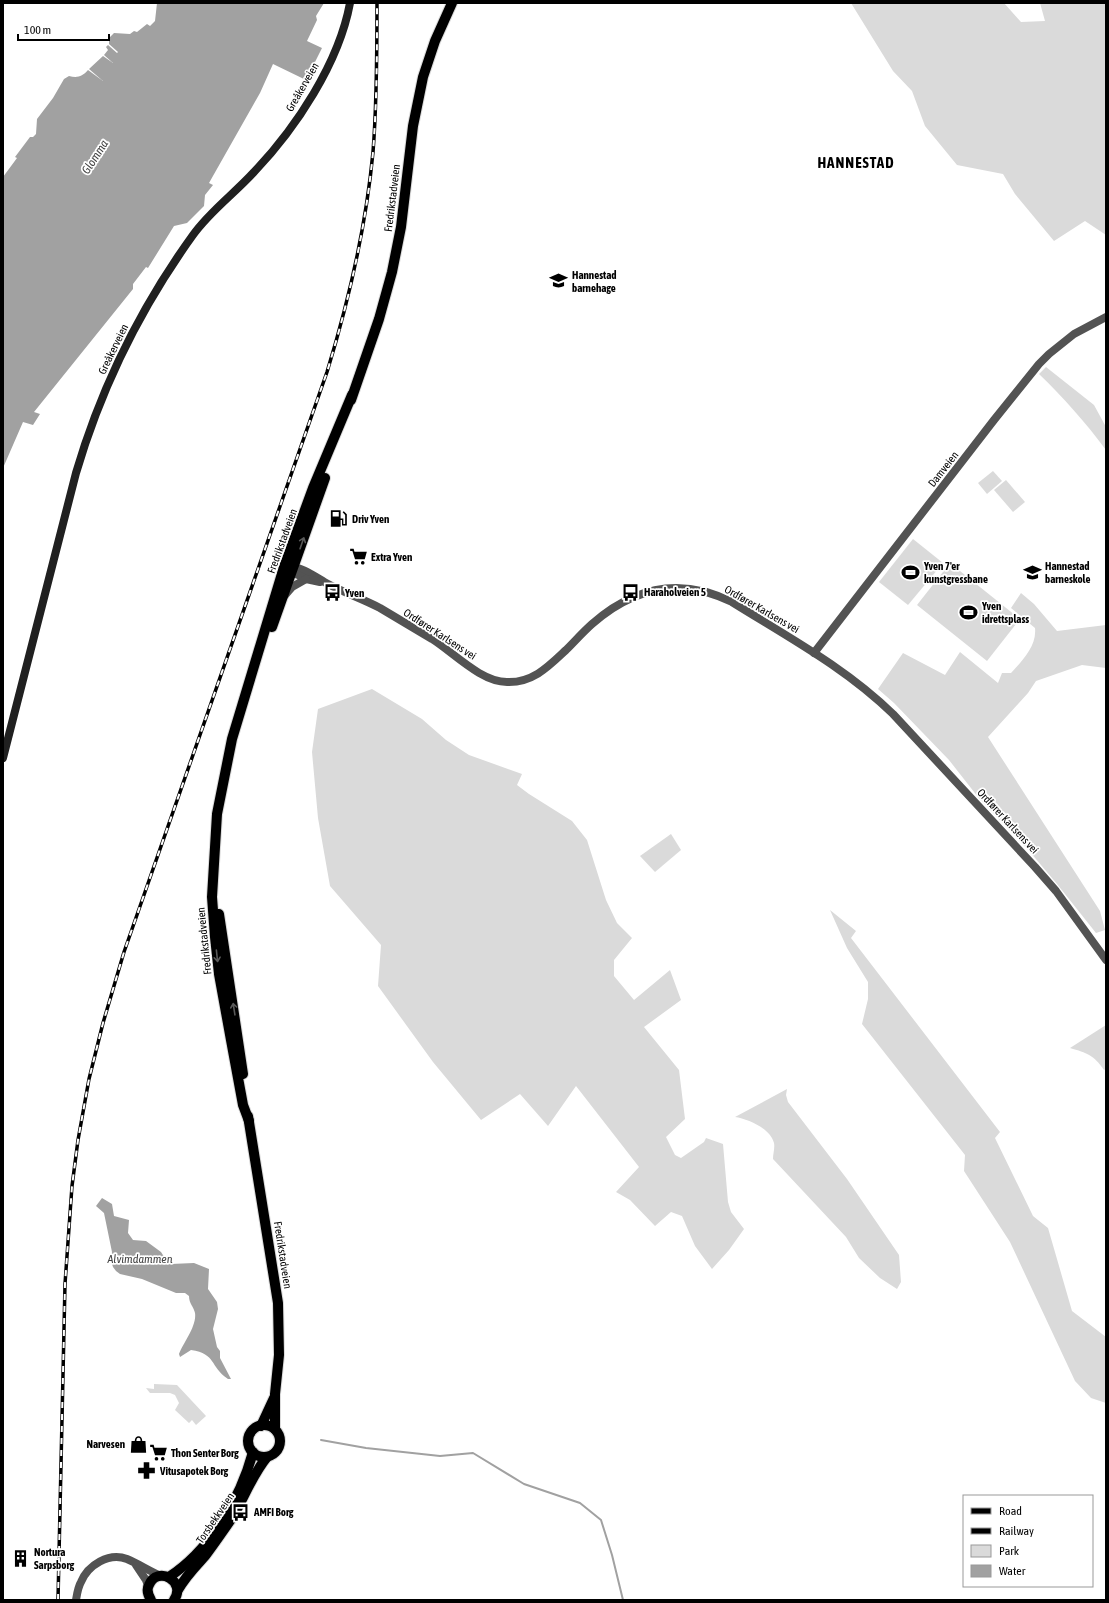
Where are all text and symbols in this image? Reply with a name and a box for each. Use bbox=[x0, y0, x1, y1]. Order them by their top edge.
scale bar bbox=[18, 16, 109, 42]
text: 100 m bbox=[24, 23, 51, 37]
street label: Greåkerveien bbox=[283, 60, 321, 114]
water label: Glomma bbox=[79, 137, 111, 177]
district label: HANNESTAD bbox=[817, 154, 895, 171]
street label: Fredrikstadveien bbox=[382, 164, 402, 232]
place label: Hannestad barnehage bbox=[572, 269, 617, 294]
school or university icon: Hannestad barnehage bbox=[549, 271, 569, 291]
street label: Greåkerveien bbox=[96, 322, 130, 376]
street label: Damveien bbox=[926, 449, 960, 489]
street label: Fredrikstadveien bbox=[265, 507, 299, 575]
fuel station icon: Driv Yven bbox=[329, 509, 349, 529]
place label: Driv Yven bbox=[352, 513, 389, 525]
one-way arrow bbox=[299, 537, 306, 550]
supermarket icon: Extra Yven bbox=[348, 547, 368, 567]
place label: Extra Yven bbox=[371, 551, 412, 563]
place label: Yven 7'er kunstgressbane bbox=[923, 560, 988, 585]
place label: Hannestad barneskole bbox=[1045, 560, 1090, 585]
sports icon: Yven 7'er kunstgressbane bbox=[901, 562, 921, 582]
school or university icon: Hannestad barneskole bbox=[1022, 562, 1042, 582]
bus stop icon: Haraholveien 5 bbox=[621, 582, 641, 602]
bus stop icon: Yven bbox=[322, 583, 342, 603]
street label: Ordfører Karlsens vei bbox=[723, 583, 801, 635]
place label: Haraholveien 5 bbox=[644, 586, 706, 598]
place label: Yven bbox=[344, 587, 364, 599]
place label: Yven idrettsplass bbox=[981, 600, 1029, 625]
sports icon: Yven idrettsplass bbox=[959, 602, 979, 622]
street label: Ordfører Karlsens vei bbox=[401, 606, 479, 662]
street label: Ordfører Karlsens vei bbox=[975, 786, 1041, 856]
street label: Fredrikstadveien bbox=[194, 907, 214, 975]
one-way arrow bbox=[213, 949, 221, 962]
one-way arrow bbox=[230, 1003, 238, 1016]
street label: Fredrikstadveien bbox=[272, 1221, 294, 1289]
water label: Alvimdammen bbox=[106, 1252, 173, 1266]
shop icon: Narvesen bbox=[128, 1434, 148, 1454]
place label: Narvesen bbox=[87, 1438, 125, 1450]
supermarket icon: Thon Senter Borg bbox=[148, 1443, 168, 1463]
place label: Thon Senter Borg bbox=[171, 1447, 239, 1459]
pharmacy icon: Vitusapotek Borg bbox=[137, 1461, 157, 1481]
place label: Vitusapotek Borg bbox=[159, 1465, 228, 1477]
street label: Torsbekkveien bbox=[194, 1490, 236, 1546]
legend bbox=[963, 1495, 1093, 1587]
bus stop icon: AMFI Borg bbox=[231, 1502, 251, 1522]
text: Road bbox=[999, 1504, 1022, 1518]
place label: AMFI Borg bbox=[253, 1506, 294, 1518]
text: Railway bbox=[999, 1524, 1034, 1538]
text: Park bbox=[999, 1544, 1020, 1558]
place label: Nortura Sarpsborg bbox=[34, 1546, 74, 1571]
building icon: Nortura Sarpsborg bbox=[11, 1548, 31, 1568]
text: Water bbox=[999, 1564, 1026, 1578]

